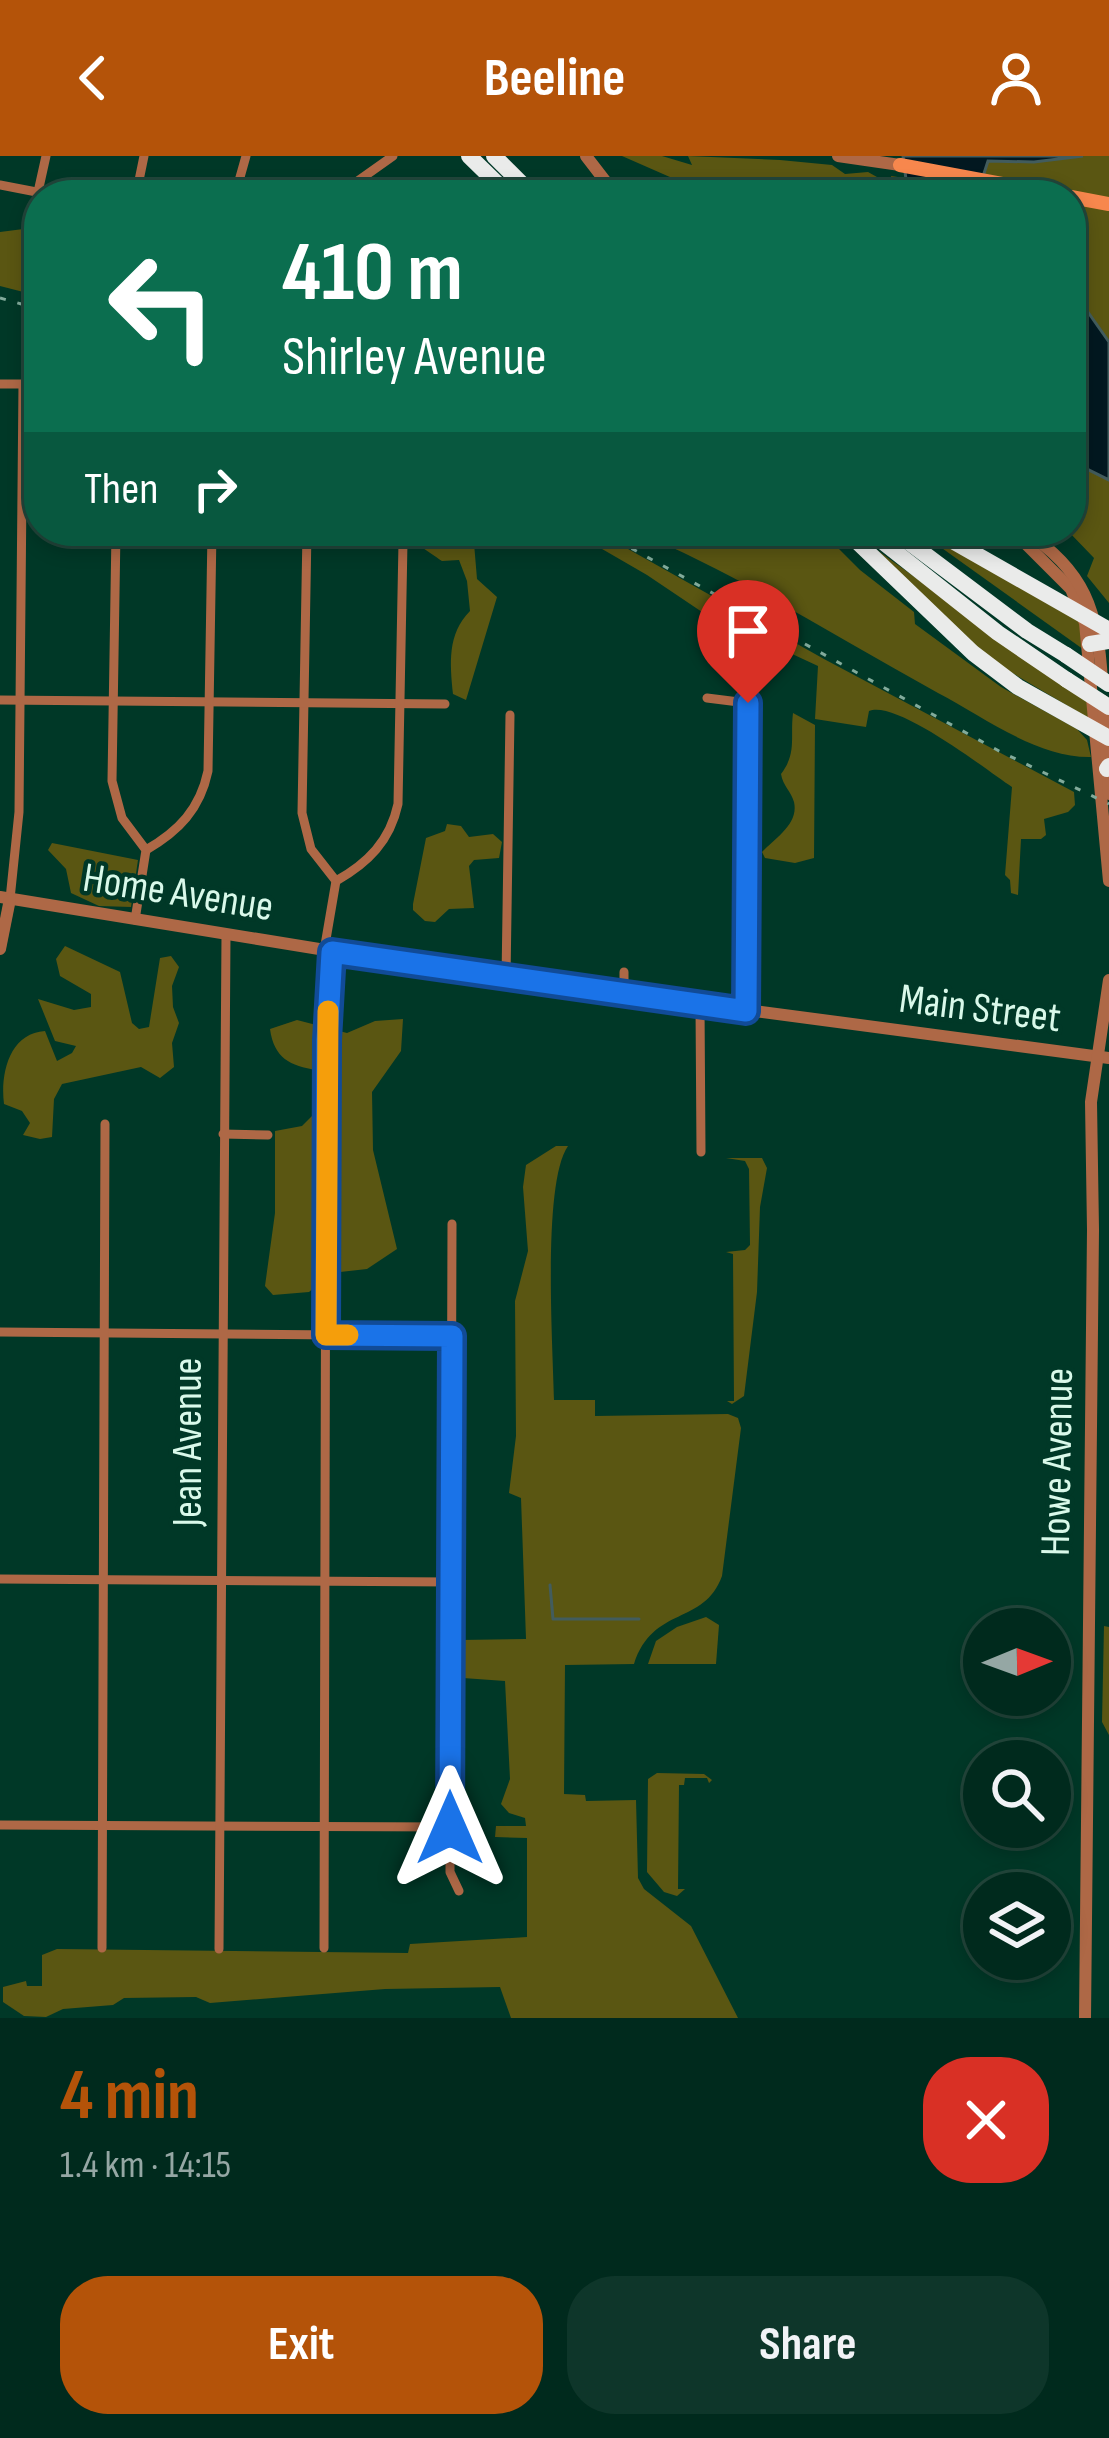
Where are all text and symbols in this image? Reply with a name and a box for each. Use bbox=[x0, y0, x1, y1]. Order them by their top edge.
icon: back bbox=[60, 45, 126, 111]
icon: person bbox=[983, 45, 1049, 111]
text: Beeline bbox=[484, 46, 625, 111]
text: 410 m bbox=[282, 223, 463, 324]
icon: left bbox=[84, 228, 240, 384]
text: Shirley Avenue bbox=[282, 325, 547, 390]
icon: right bbox=[182, 456, 248, 522]
text: Then bbox=[84, 462, 158, 517]
pin bbox=[697, 580, 799, 703]
icon: arrive bbox=[715, 598, 781, 664]
street label: Home Avenue bbox=[79, 853, 277, 933]
street label: Main Street bbox=[896, 974, 1064, 1044]
street label: Jean Avenue bbox=[163, 1357, 214, 1528]
street label: Howe Avenue bbox=[1031, 1367, 1085, 1557]
north arrow bbox=[963, 1608, 1071, 1716]
map controls bbox=[963, 1608, 1071, 1980]
button: search bbox=[963, 1740, 1071, 1848]
position arrow bbox=[387, 1765, 513, 1891]
button: layers bbox=[963, 1872, 1071, 1980]
text: 4 min bbox=[60, 2053, 199, 2140]
button: close bbox=[923, 2057, 1049, 2183]
text: 1.4 km · 14:15 bbox=[60, 2142, 231, 2189]
button: Exit bbox=[60, 2276, 543, 2414]
button: Share bbox=[567, 2276, 1049, 2414]

